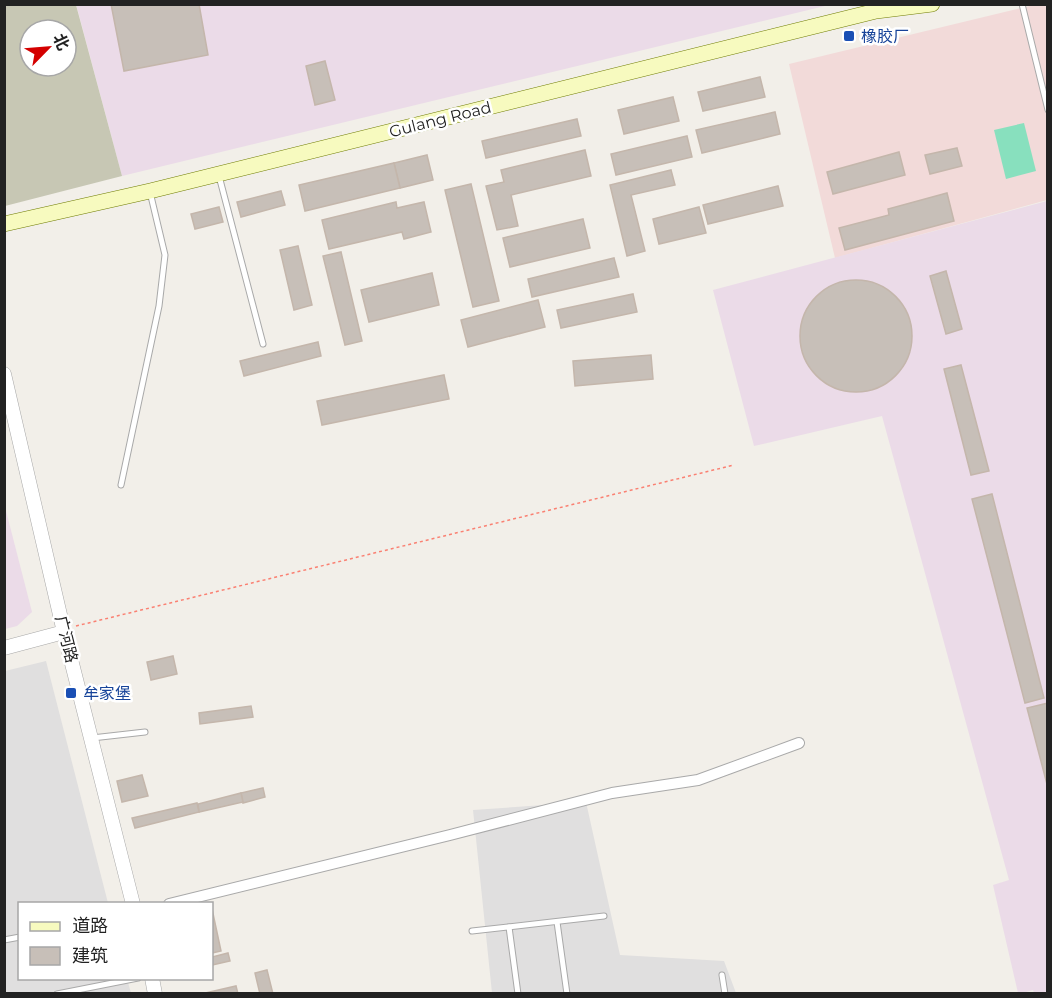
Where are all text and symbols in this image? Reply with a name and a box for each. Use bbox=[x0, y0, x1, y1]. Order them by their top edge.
north arrow bbox=[18, 18, 78, 78]
place label: 橡胶厂 bbox=[861, 27, 909, 46]
marker: 橡胶厂 bbox=[842, 29, 856, 43]
text: 北 bbox=[49, 31, 73, 53]
street label: Gulang Road bbox=[387, 98, 493, 141]
street label: 广河路 bbox=[51, 614, 82, 665]
place label: 牟家堡 bbox=[83, 684, 131, 703]
marker: 牟家堡 bbox=[64, 686, 78, 700]
legend bbox=[18, 902, 213, 980]
text: 道路 bbox=[72, 915, 108, 937]
text: 建筑 bbox=[72, 945, 108, 967]

